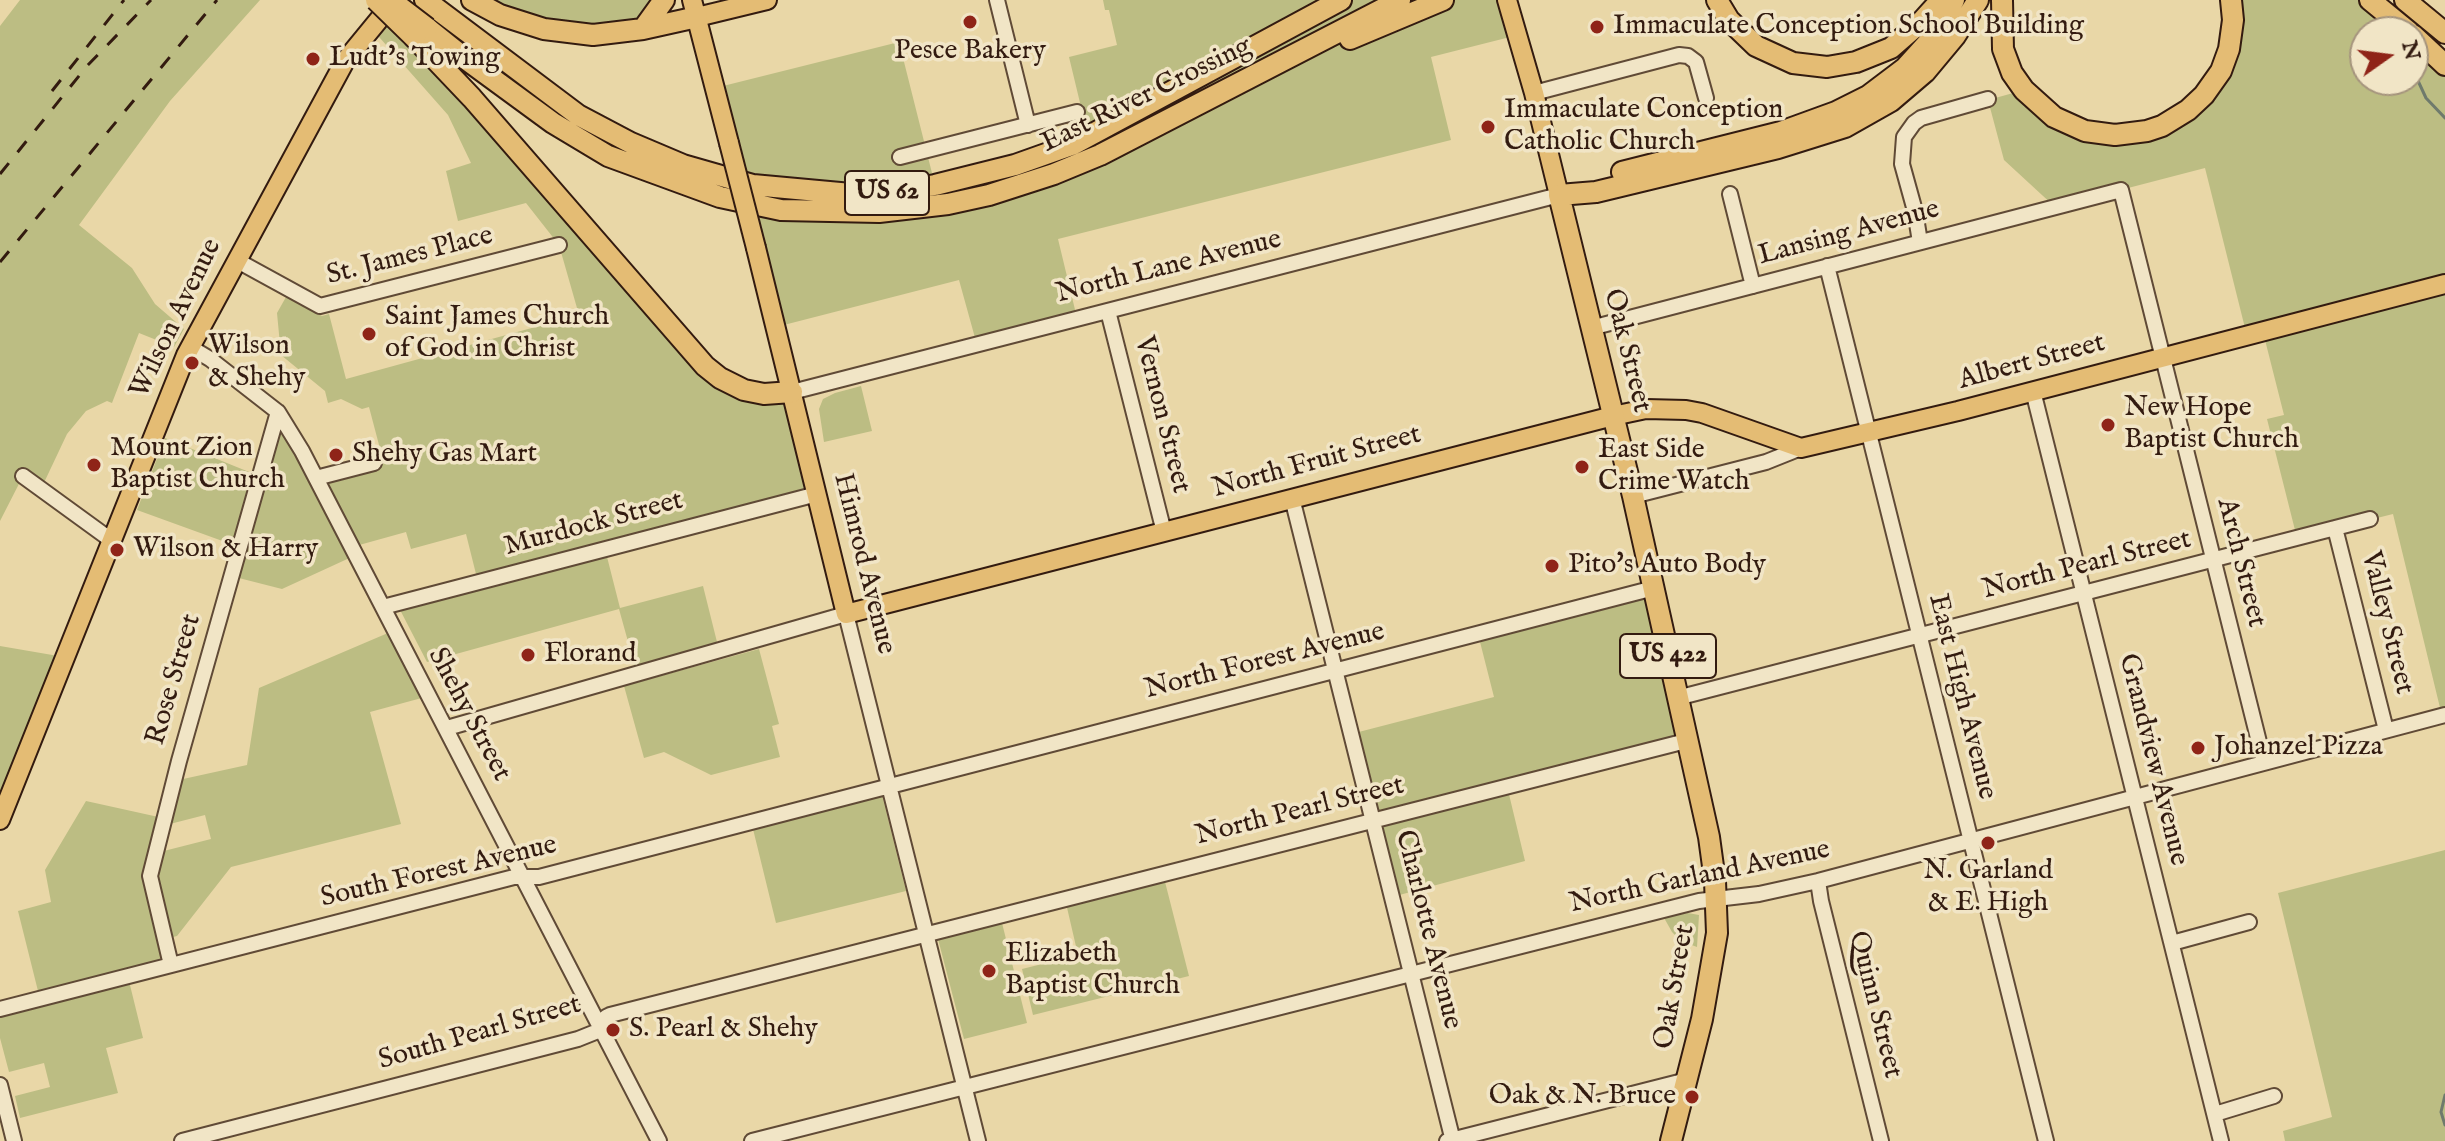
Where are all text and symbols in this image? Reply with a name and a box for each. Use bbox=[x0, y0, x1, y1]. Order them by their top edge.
place label: Immaculate Conception School Building bbox=[1613, 10, 2084, 44]
marker: Pesce Bakery bbox=[961, 13, 979, 31]
north arrow bbox=[2349, 16, 2429, 96]
marker: Immaculate Conception School Building bbox=[1588, 18, 1606, 36]
street label: East River Crossing bbox=[1036, 31, 1258, 161]
place label: Pesce Bakery bbox=[894, 35, 1046, 69]
text: N bbox=[2394, 38, 2426, 63]
place label: Ludt's Towing bbox=[329, 42, 500, 76]
marker: Ludt's Towing bbox=[304, 50, 322, 68]
place label: Immaculate Conception Catholic Church bbox=[1504, 94, 1783, 160]
marker: Immaculate Conception Catholic Church bbox=[1479, 118, 1497, 136]
road number: US 62 bbox=[845, 171, 929, 215]
street label: Lansing Avenue bbox=[1755, 194, 1943, 274]
street label: St. James Place bbox=[323, 220, 497, 294]
street label: North Lane Avenue bbox=[1053, 224, 1285, 312]
street label: Wilson Avenue bbox=[124, 234, 230, 404]
street label: Oak Street bbox=[1594, 286, 1658, 416]
place label: Saint James Church of God in Christ bbox=[385, 301, 609, 367]
marker: Saint James Church of God in Christ bbox=[360, 325, 378, 343]
street label: Albert Street bbox=[1955, 327, 2109, 399]
place label: Wilson & Shehy bbox=[208, 330, 306, 396]
street label: Vernon Street bbox=[1125, 333, 1197, 497]
marker: Wilson & Shehy bbox=[183, 354, 201, 372]
place label: New Hope Baptist Church bbox=[2124, 392, 2299, 458]
marker: New Hope Baptist Church bbox=[2099, 416, 2117, 434]
street label: North Fruit Street bbox=[1209, 419, 1425, 507]
place label: Mount Zion Baptist Church bbox=[110, 432, 285, 498]
place label: East Side Crime Watch bbox=[1598, 434, 1750, 500]
place label: Shehy Gas Mart bbox=[352, 438, 537, 472]
marker: Shehy Gas Mart bbox=[327, 446, 345, 464]
marker: Mount Zion Baptist Church bbox=[85, 456, 103, 474]
marker: East Side Crime Watch bbox=[1573, 458, 1591, 476]
street label: Himrod Avenue bbox=[824, 470, 902, 658]
street label: Murdock Street bbox=[501, 485, 687, 565]
street label: Arch Street bbox=[2208, 495, 2272, 631]
street label: North Pearl Street bbox=[1979, 524, 2195, 608]
place label: Wilson & Harry bbox=[133, 533, 318, 567]
marker: Wilson & Harry bbox=[108, 541, 126, 559]
street label: Valley Street bbox=[2352, 548, 2420, 698]
place label: Pito's Auto Body bbox=[1568, 549, 1766, 583]
marker: Pito's Auto Body bbox=[1543, 557, 1561, 575]
street label: East High Avenue bbox=[1919, 591, 2003, 803]
street label: Rose Street bbox=[140, 611, 210, 749]
street label: North Forest Avenue bbox=[1142, 616, 1388, 708]
road number: US 422 bbox=[1620, 634, 1716, 678]
place label: Florand bbox=[544, 638, 637, 672]
street label: Shehy Street bbox=[419, 643, 517, 787]
marker: Florand bbox=[519, 646, 537, 664]
street label: Grandview Avenue bbox=[2109, 651, 2195, 869]
place label: Johanzel Pizza bbox=[2214, 731, 2383, 765]
marker: Johanzel Pizza bbox=[2189, 739, 2207, 757]
street label: North Pearl Street bbox=[1192, 770, 1408, 854]
street label: Charlotte Avenue bbox=[1386, 827, 1468, 1033]
street label: South Forest Avenue bbox=[318, 829, 560, 917]
street label: North Garland Avenue bbox=[1567, 834, 1833, 922]
marker: N. Garland & E. High bbox=[1979, 834, 1997, 852]
place label: N. Garland & E. High bbox=[1923, 855, 2053, 921]
street label: Oak Street bbox=[1649, 922, 1703, 1052]
street label: Quinn Street bbox=[1839, 928, 1909, 1082]
place label: Elizabeth Baptist Church bbox=[1005, 938, 1180, 1004]
marker: Elizabeth Baptist Church bbox=[980, 962, 998, 980]
street label: South Pearl Street bbox=[375, 989, 585, 1079]
place label: S. Pearl & Shehy bbox=[629, 1013, 818, 1047]
marker: S. Pearl & Shehy bbox=[604, 1021, 622, 1039]
place label: Oak & N. Bruce bbox=[1489, 1080, 1676, 1114]
marker: Oak & N. Bruce bbox=[1683, 1088, 1701, 1106]

